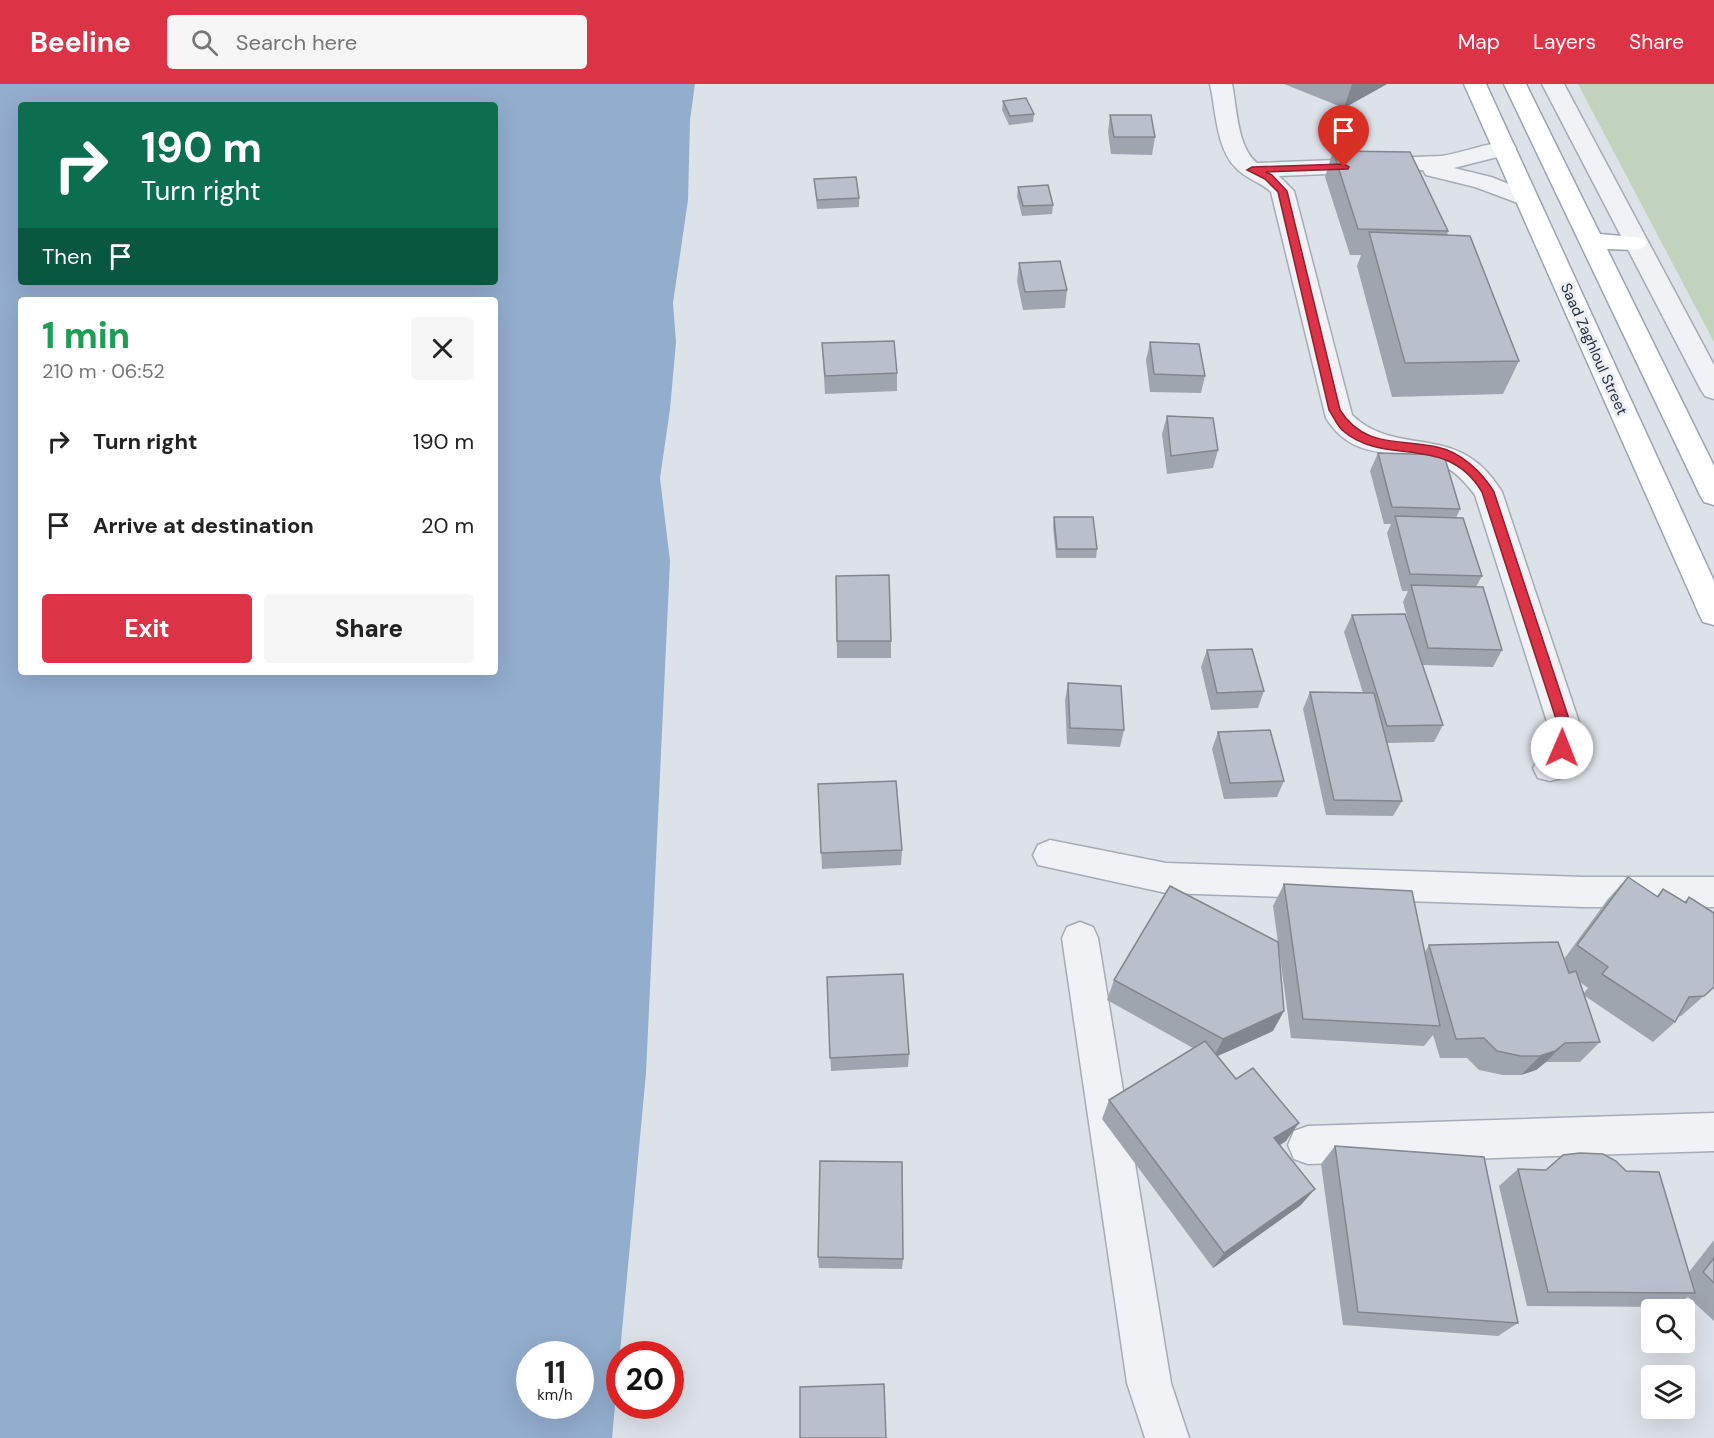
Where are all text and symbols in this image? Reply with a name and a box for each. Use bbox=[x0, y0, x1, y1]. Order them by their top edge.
search box bbox=[167, 15, 587, 69]
text: Beeline bbox=[30, 24, 131, 61]
icon: search bbox=[188, 26, 221, 59]
text: Search here bbox=[236, 28, 357, 57]
text: Map bbox=[1458, 28, 1500, 56]
text: Layers bbox=[1533, 28, 1596, 56]
text: Share bbox=[1629, 28, 1684, 56]
pin bbox=[1318, 105, 1369, 167]
icon: arrive bbox=[1327, 114, 1360, 147]
text: 190 m bbox=[141, 120, 262, 175]
icon: right bbox=[42, 126, 120, 204]
text: Turn right bbox=[141, 173, 261, 208]
icon: arrive bbox=[104, 240, 137, 273]
text: Then bbox=[42, 242, 92, 271]
street label: Saad Zaghloul Street bbox=[1556, 280, 1632, 418]
text: 1 min bbox=[42, 312, 130, 359]
button: close bbox=[411, 317, 474, 380]
text: 210 m · 06:52 bbox=[42, 358, 165, 384]
icon: right bbox=[42, 425, 75, 458]
text: Turn right bbox=[93, 427, 198, 456]
text: 190 m bbox=[413, 427, 474, 456]
icon: arrive bbox=[42, 509, 75, 542]
text: Arrive at destination bbox=[93, 511, 314, 540]
text: 20 m bbox=[421, 511, 474, 540]
button: Exit bbox=[42, 594, 252, 663]
button: Share bbox=[264, 594, 474, 663]
position arrow bbox=[1530, 716, 1594, 780]
map controls bbox=[1641, 1299, 1695, 1419]
button: search bbox=[1641, 1299, 1695, 1353]
speed limit sign: 20 bbox=[606, 1341, 684, 1419]
text: 11 bbox=[544, 1353, 566, 1392]
button: layers bbox=[1641, 1365, 1695, 1419]
text: km/h bbox=[537, 1385, 573, 1405]

